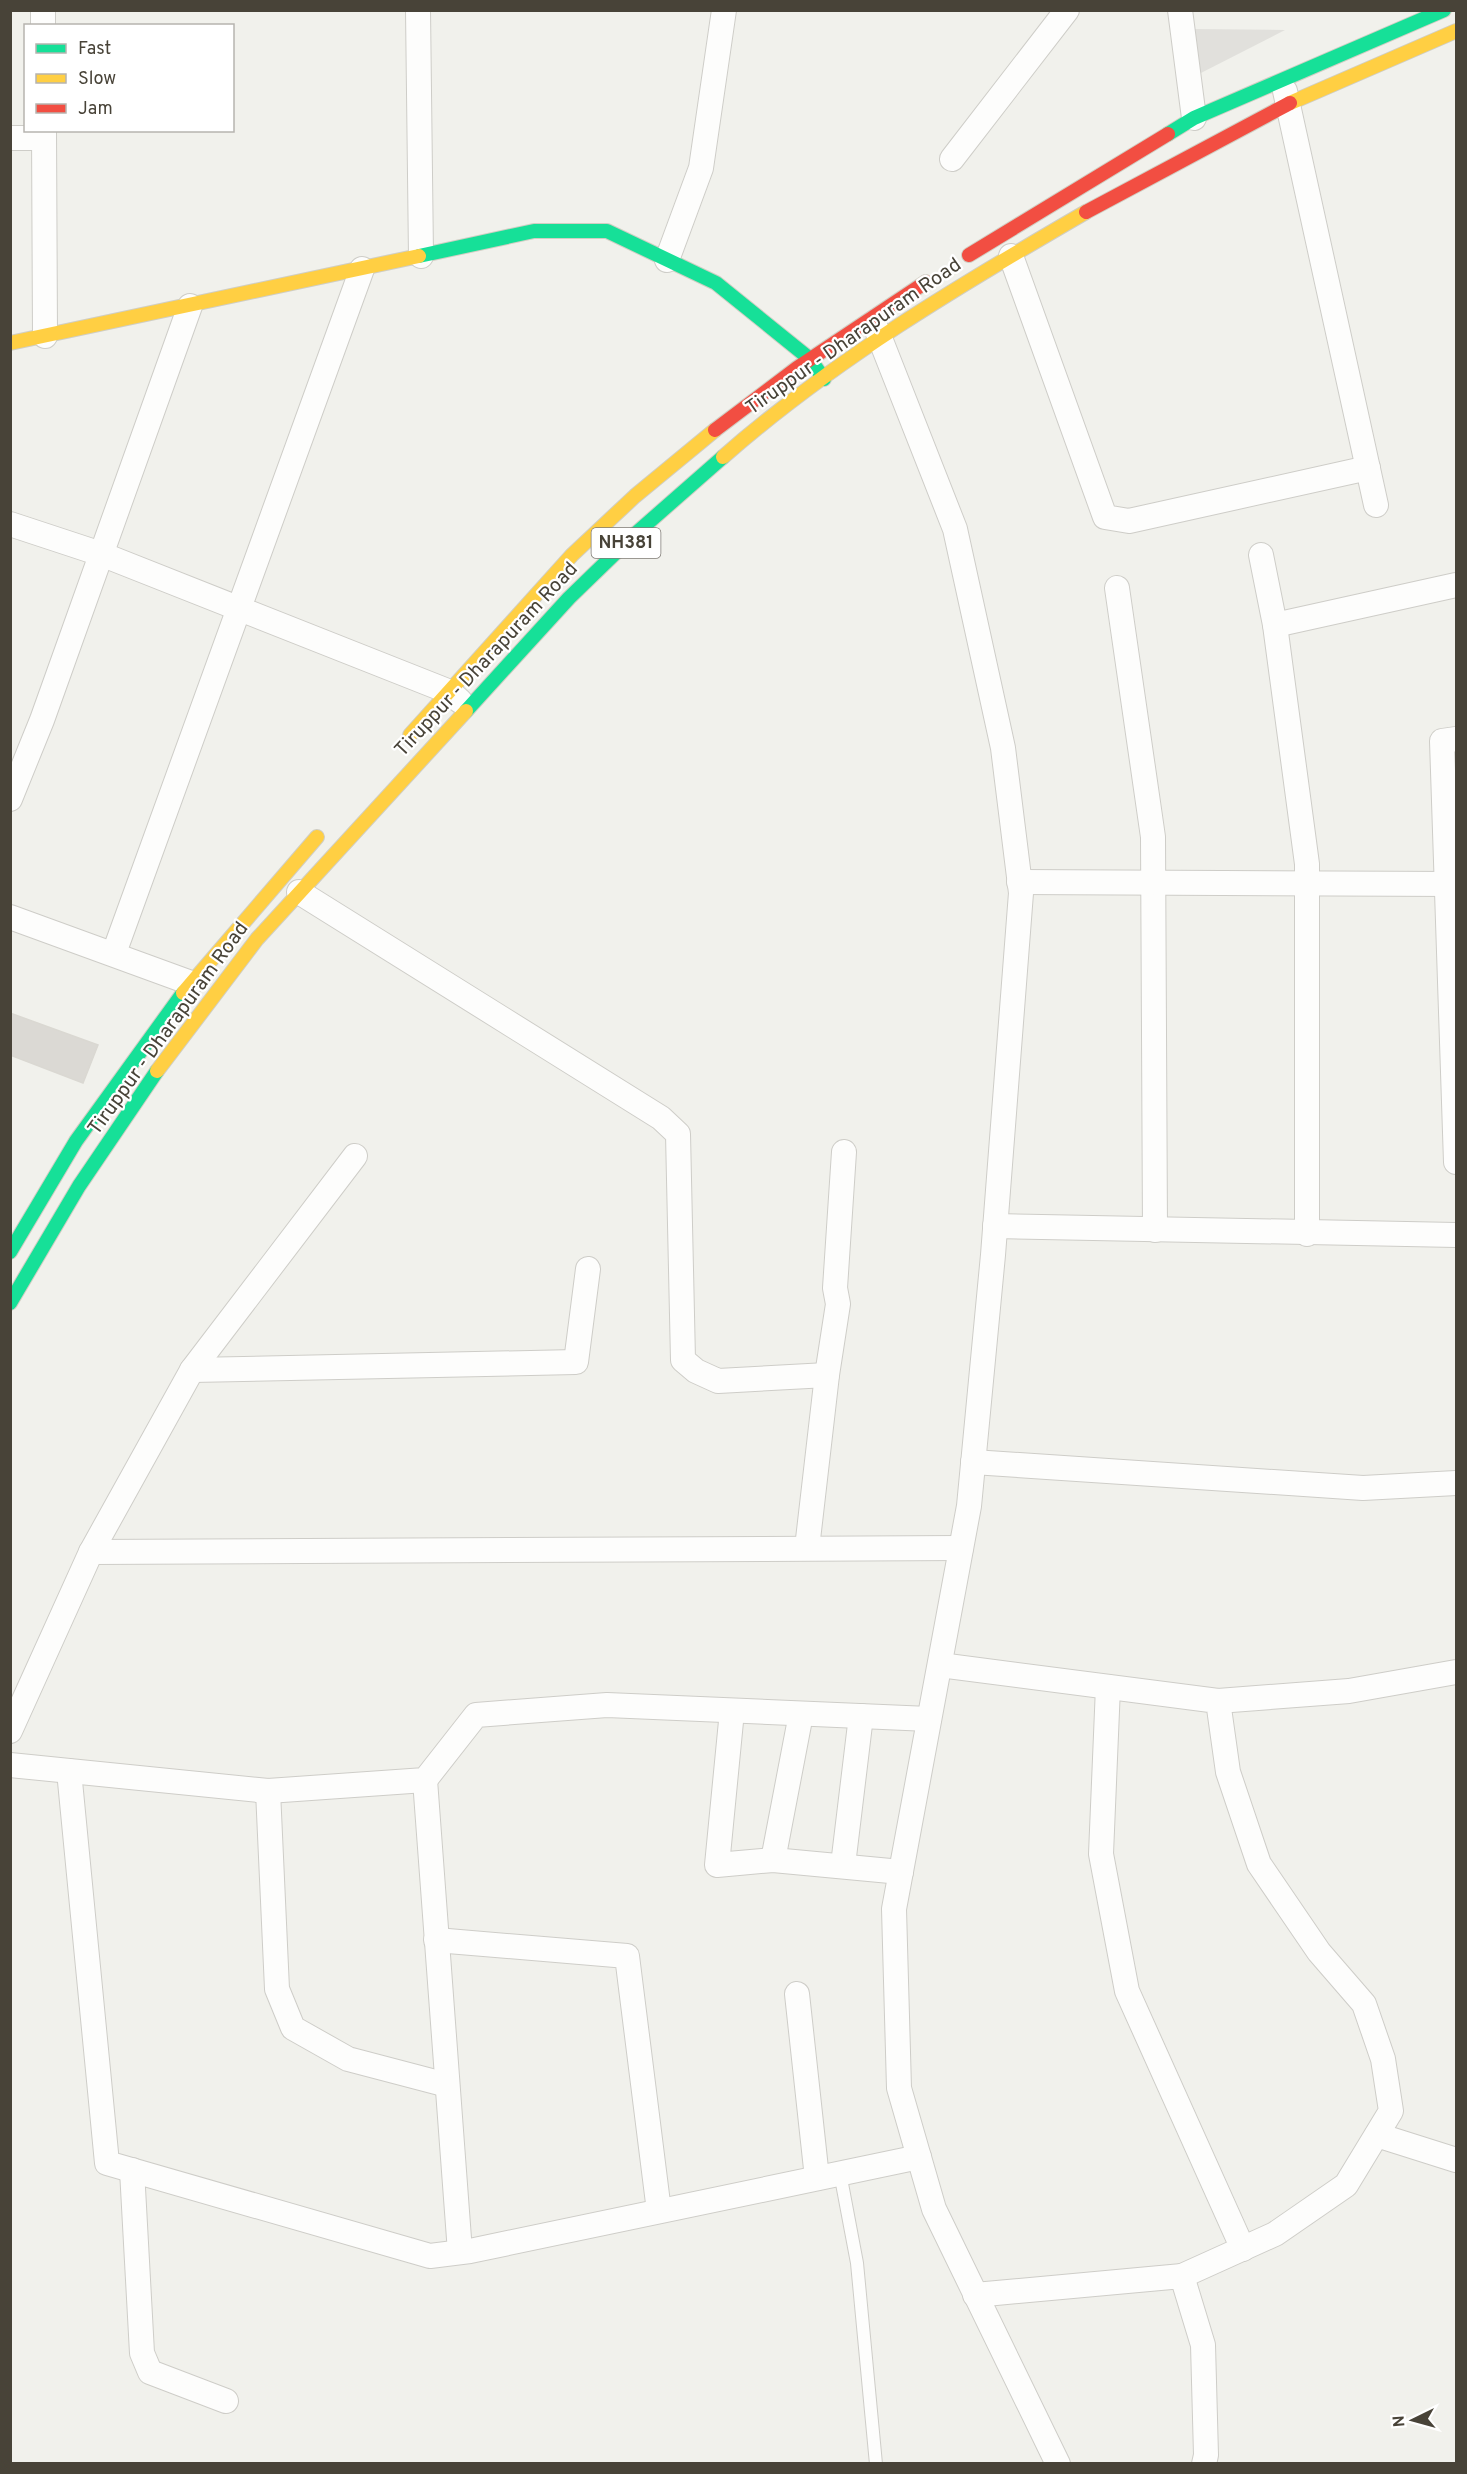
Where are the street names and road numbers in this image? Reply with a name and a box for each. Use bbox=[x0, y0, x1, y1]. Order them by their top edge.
street label: Tiruppur - Dharapuram Road bbox=[741, 252, 967, 422]
road number: NH381 bbox=[592, 528, 660, 558]
street label: Tiruppur - Dharapuram Road bbox=[390, 557, 584, 763]
street label: Tiruppur - Dharapuram Road bbox=[83, 917, 255, 1141]

